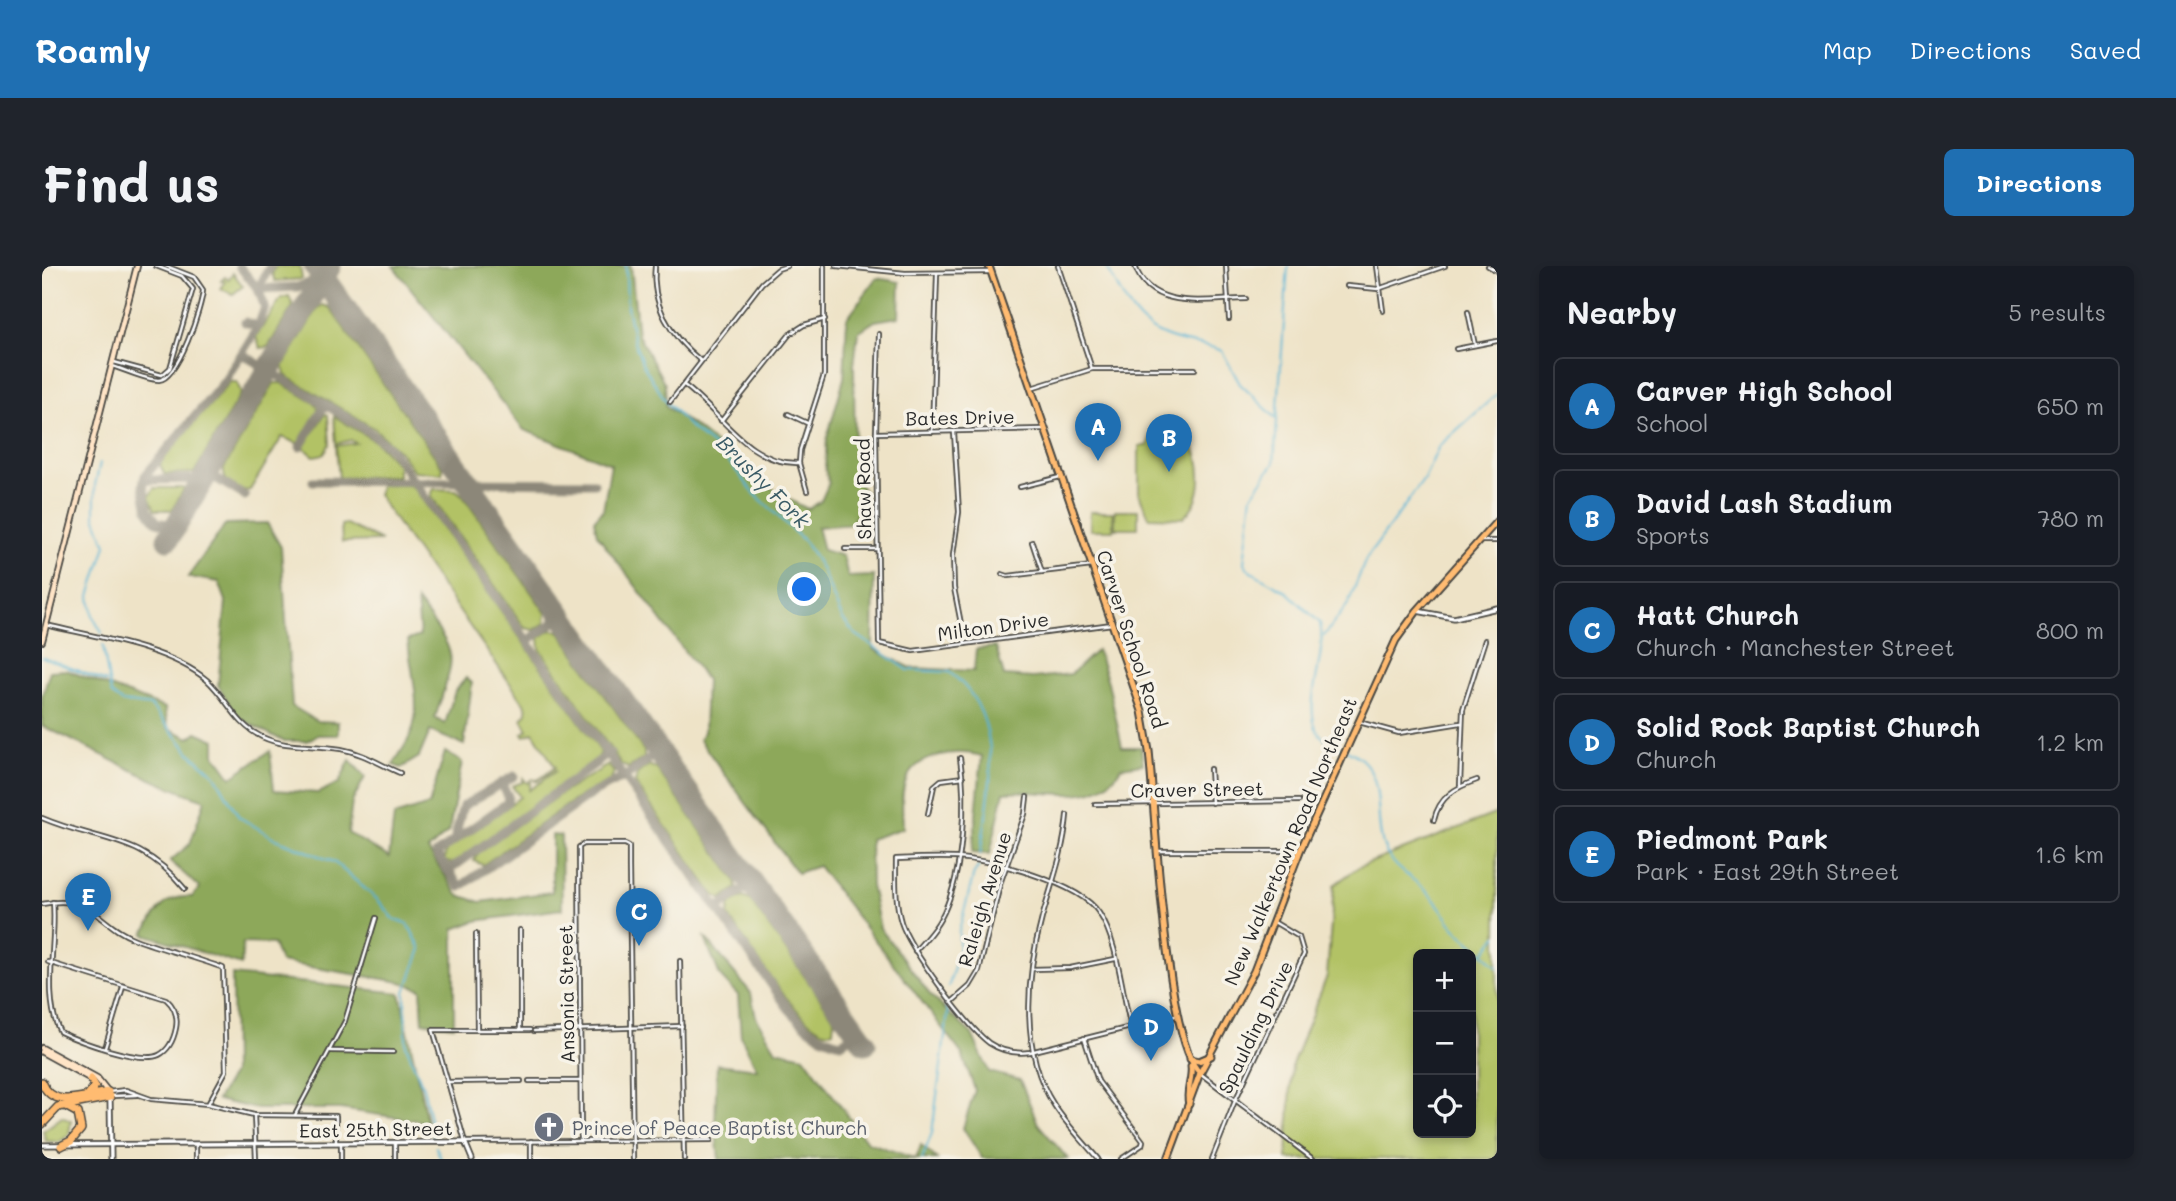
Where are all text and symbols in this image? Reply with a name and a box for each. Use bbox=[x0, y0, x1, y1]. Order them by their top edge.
text: Roamly bbox=[35, 28, 151, 71]
text: Map bbox=[1823, 34, 1872, 65]
text: Directions bbox=[1910, 34, 2032, 65]
text: Saved bbox=[2070, 34, 2141, 65]
button: Directions bbox=[1944, 149, 2134, 216]
text: Find us bbox=[42, 151, 220, 214]
text: Nearby bbox=[1567, 292, 1677, 332]
text: 5 results bbox=[2009, 297, 2106, 327]
text: Carver High School bbox=[1636, 374, 1893, 408]
text: A bbox=[1584, 391, 1600, 421]
text: 650 m bbox=[2037, 391, 2104, 421]
pin: A bbox=[1075, 403, 1121, 461]
street label: Bates Drive bbox=[905, 404, 1015, 430]
text: School bbox=[1636, 408, 1709, 438]
pin: B bbox=[1146, 414, 1192, 472]
water label: Brushy Fork bbox=[712, 429, 817, 534]
street label: Shaw Road bbox=[850, 438, 876, 540]
text: David Lash Stadium bbox=[1636, 486, 1893, 520]
text: B bbox=[1584, 503, 1600, 533]
text: 780 m bbox=[2037, 503, 2104, 533]
text: Sports bbox=[1636, 520, 1710, 550]
street label: Carver School Road bbox=[1091, 547, 1173, 731]
your location bbox=[787, 572, 821, 606]
text: Hatt Church bbox=[1636, 598, 1799, 632]
street label: Milton Drive bbox=[936, 606, 1050, 646]
text: C bbox=[1583, 615, 1601, 645]
text: 800 m bbox=[2036, 615, 2104, 645]
text: Church · Manchester Street bbox=[1636, 632, 1955, 662]
street label: New Walkertown Road Northeast bbox=[1218, 693, 1362, 989]
text: Solid Rock Baptist Church bbox=[1636, 710, 1980, 744]
text: D bbox=[1584, 727, 1600, 757]
text: 1.2 km bbox=[2036, 727, 2104, 757]
text: Church bbox=[1636, 744, 1716, 774]
street label: Craver Street bbox=[1130, 775, 1264, 803]
text: Piedmont Park bbox=[1636, 822, 1828, 856]
street label: Raleigh Avenue bbox=[952, 828, 1016, 970]
text: E bbox=[1585, 839, 1599, 869]
text: 1.6 km bbox=[2035, 839, 2104, 869]
text: Park · East 29th Street bbox=[1636, 856, 1899, 886]
pin: E bbox=[65, 873, 111, 931]
pin: C bbox=[616, 888, 662, 946]
street label: Ansonia Street bbox=[552, 924, 580, 1064]
map controls bbox=[1413, 949, 1476, 1138]
button: + bbox=[1413, 949, 1476, 1012]
street label: Spaulding Drive bbox=[1212, 956, 1298, 1098]
pin: D bbox=[1128, 1003, 1174, 1061]
button: − bbox=[1413, 1012, 1476, 1075]
button: locate bbox=[1413, 1075, 1476, 1138]
church icon: Prince of Peace Baptist Church bbox=[532, 1110, 566, 1144]
street label: East 25th Street bbox=[299, 1115, 453, 1143]
place label: Prince of Peace Baptist Church bbox=[572, 1115, 867, 1140]

